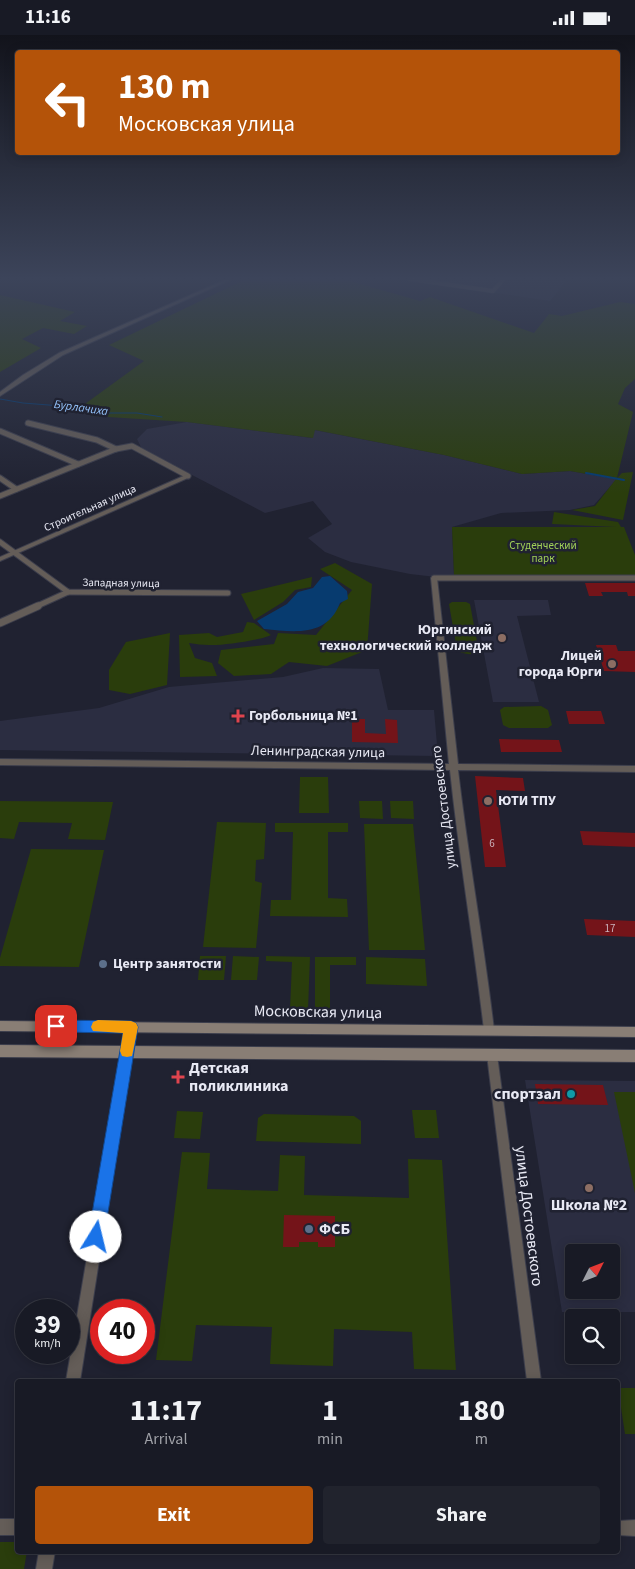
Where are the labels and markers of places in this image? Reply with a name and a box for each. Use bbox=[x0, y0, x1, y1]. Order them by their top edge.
place label: Юргинский технологический колледж bbox=[320, 620, 492, 656]
marker: Юргинский технологический колледж bbox=[496, 632, 508, 644]
place label: Лицей города Юрги bbox=[519, 646, 602, 682]
marker: Лицей города Юрги bbox=[606, 658, 618, 670]
place label: Горбольница №1 bbox=[249, 706, 358, 726]
marker: Горбольница №1 bbox=[231, 709, 245, 723]
place label: ЮТИ ТПУ bbox=[498, 791, 556, 811]
marker: ЮТИ ТПУ bbox=[482, 795, 494, 807]
place label: Центр занятости bbox=[113, 954, 221, 974]
marker: Центр занятости bbox=[97, 958, 109, 970]
pin bbox=[35, 1005, 77, 1047]
place label: Детская поликлиника bbox=[189, 1057, 289, 1097]
marker: Детская поликлиника bbox=[171, 1070, 185, 1084]
place label: спортзал bbox=[494, 1083, 561, 1105]
marker: спортзал bbox=[565, 1088, 577, 1100]
marker: Школа №2 bbox=[583, 1182, 595, 1194]
place label: Школа №2 bbox=[551, 1194, 627, 1216]
place label: ФСБ bbox=[319, 1218, 351, 1240]
marker: ФСБ bbox=[303, 1223, 315, 1235]

